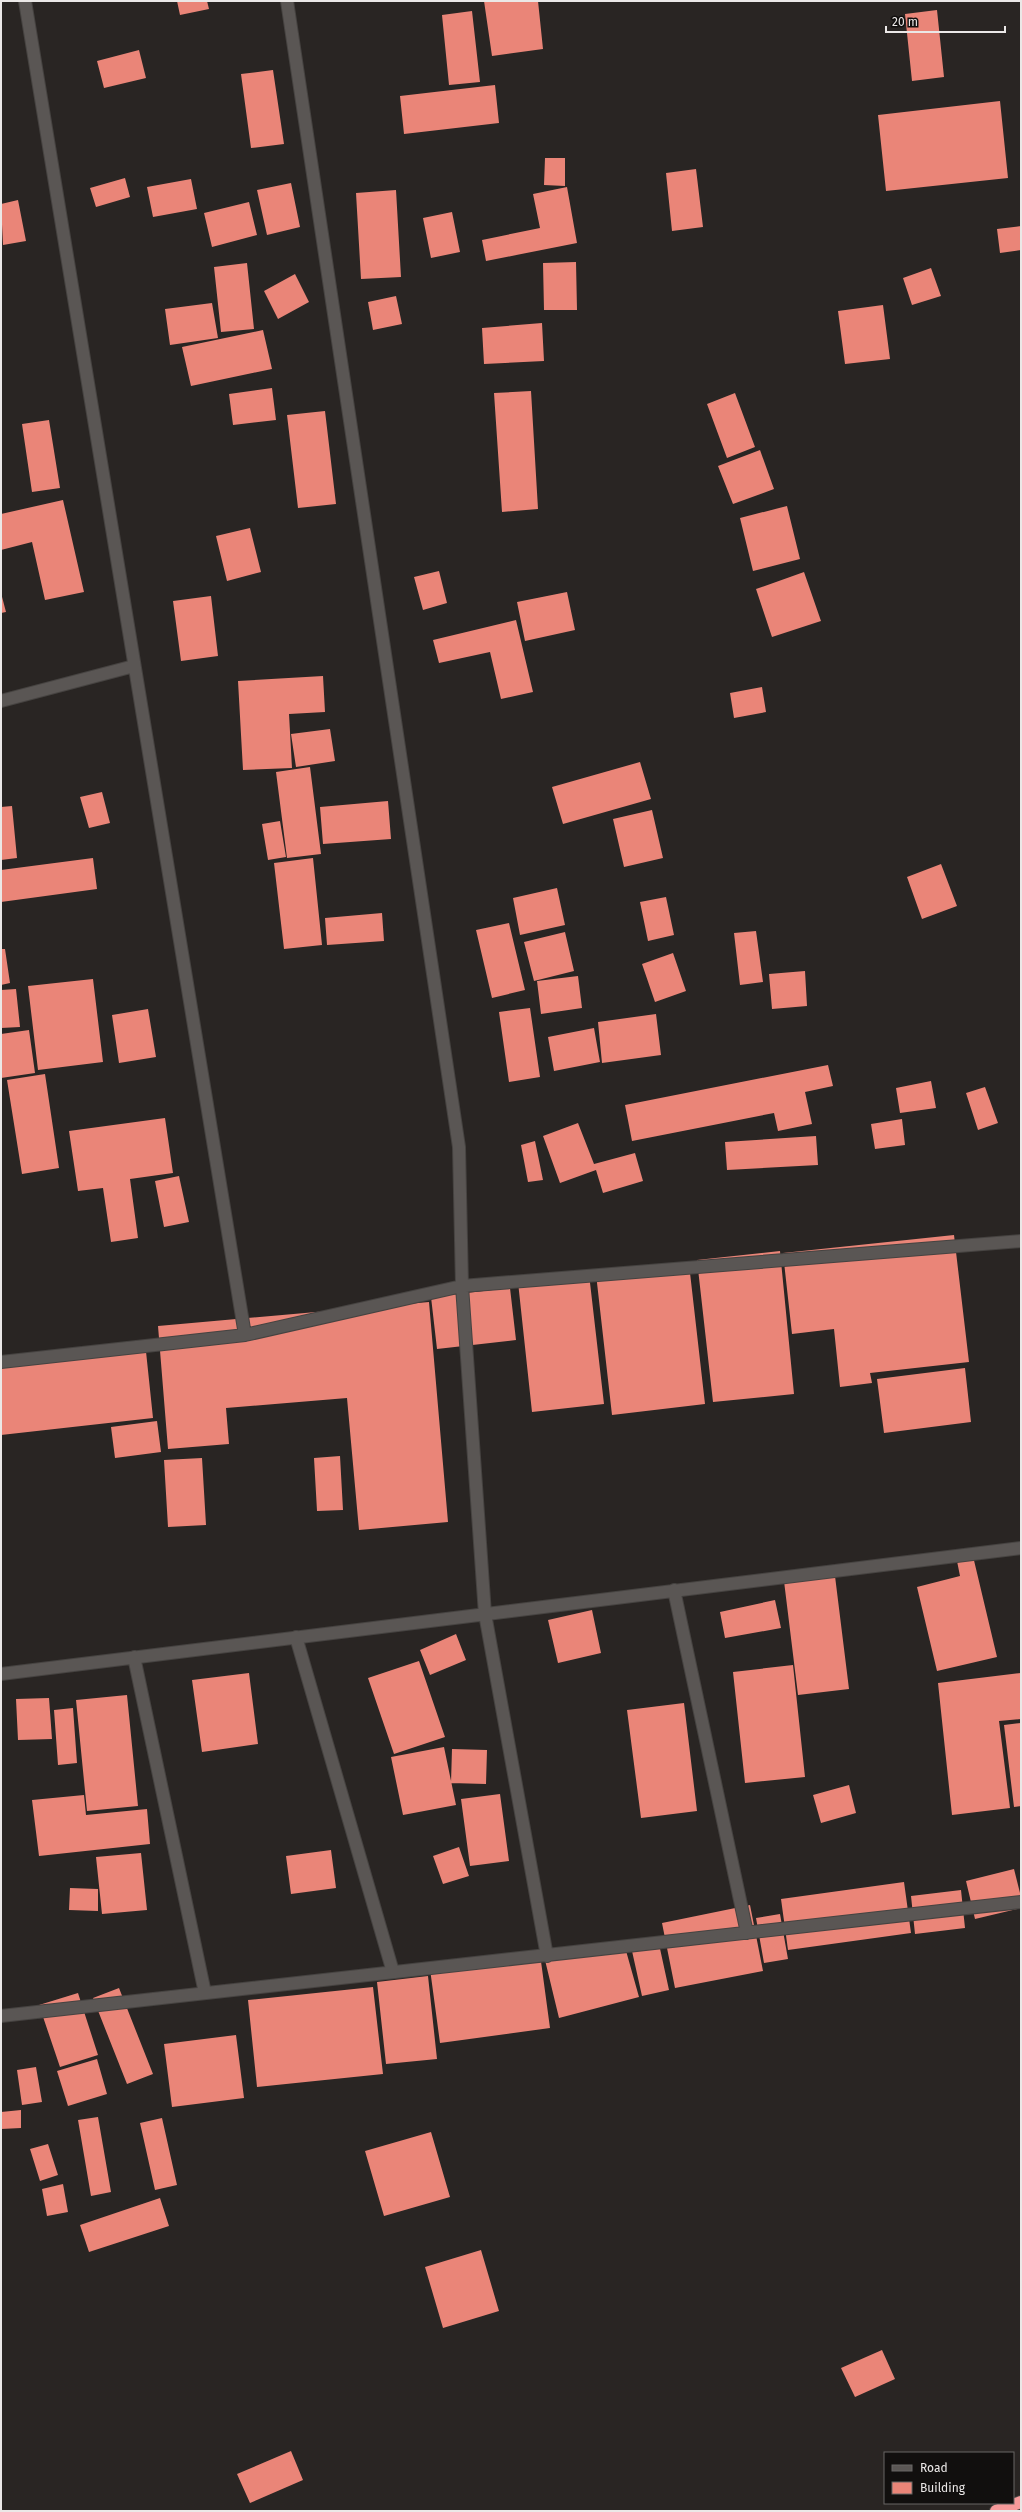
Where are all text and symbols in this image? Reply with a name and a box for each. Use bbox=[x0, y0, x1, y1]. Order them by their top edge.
scale bar bbox=[886, 8, 1005, 34]
text: 20 m bbox=[892, 15, 918, 29]
legend bbox=[884, 2452, 1014, 2504]
text: Road bbox=[920, 2461, 948, 2475]
text: Building bbox=[920, 2481, 966, 2495]

